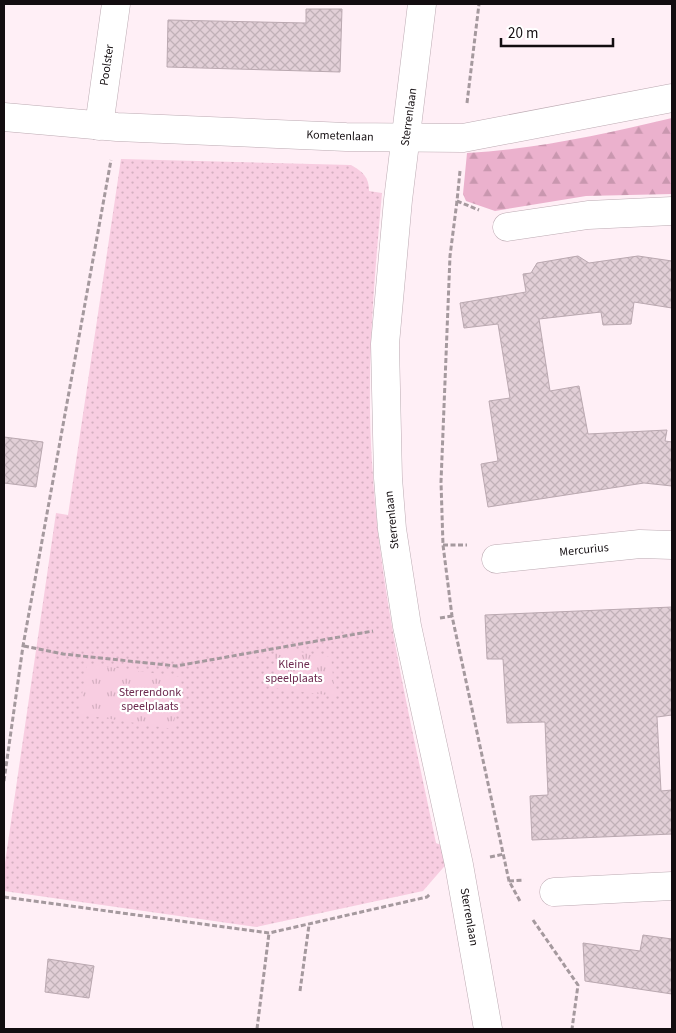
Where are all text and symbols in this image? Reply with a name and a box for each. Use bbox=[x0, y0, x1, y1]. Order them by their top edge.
scale bar bbox=[501, 15, 614, 47]
text: 20 m bbox=[508, 23, 538, 44]
street label: Poolster bbox=[96, 43, 118, 87]
street label: Sterrenlaan bbox=[397, 87, 421, 147]
street label: Kometenlaan bbox=[306, 126, 374, 146]
street label: Sterrenlaan bbox=[380, 490, 404, 550]
street label: Mercurius bbox=[559, 539, 609, 561]
park label: Kleine speelplaats bbox=[265, 656, 323, 687]
park label: Sterrendonk speelplaats bbox=[119, 684, 181, 715]
street label: Sterrenlaan bbox=[456, 887, 482, 947]

